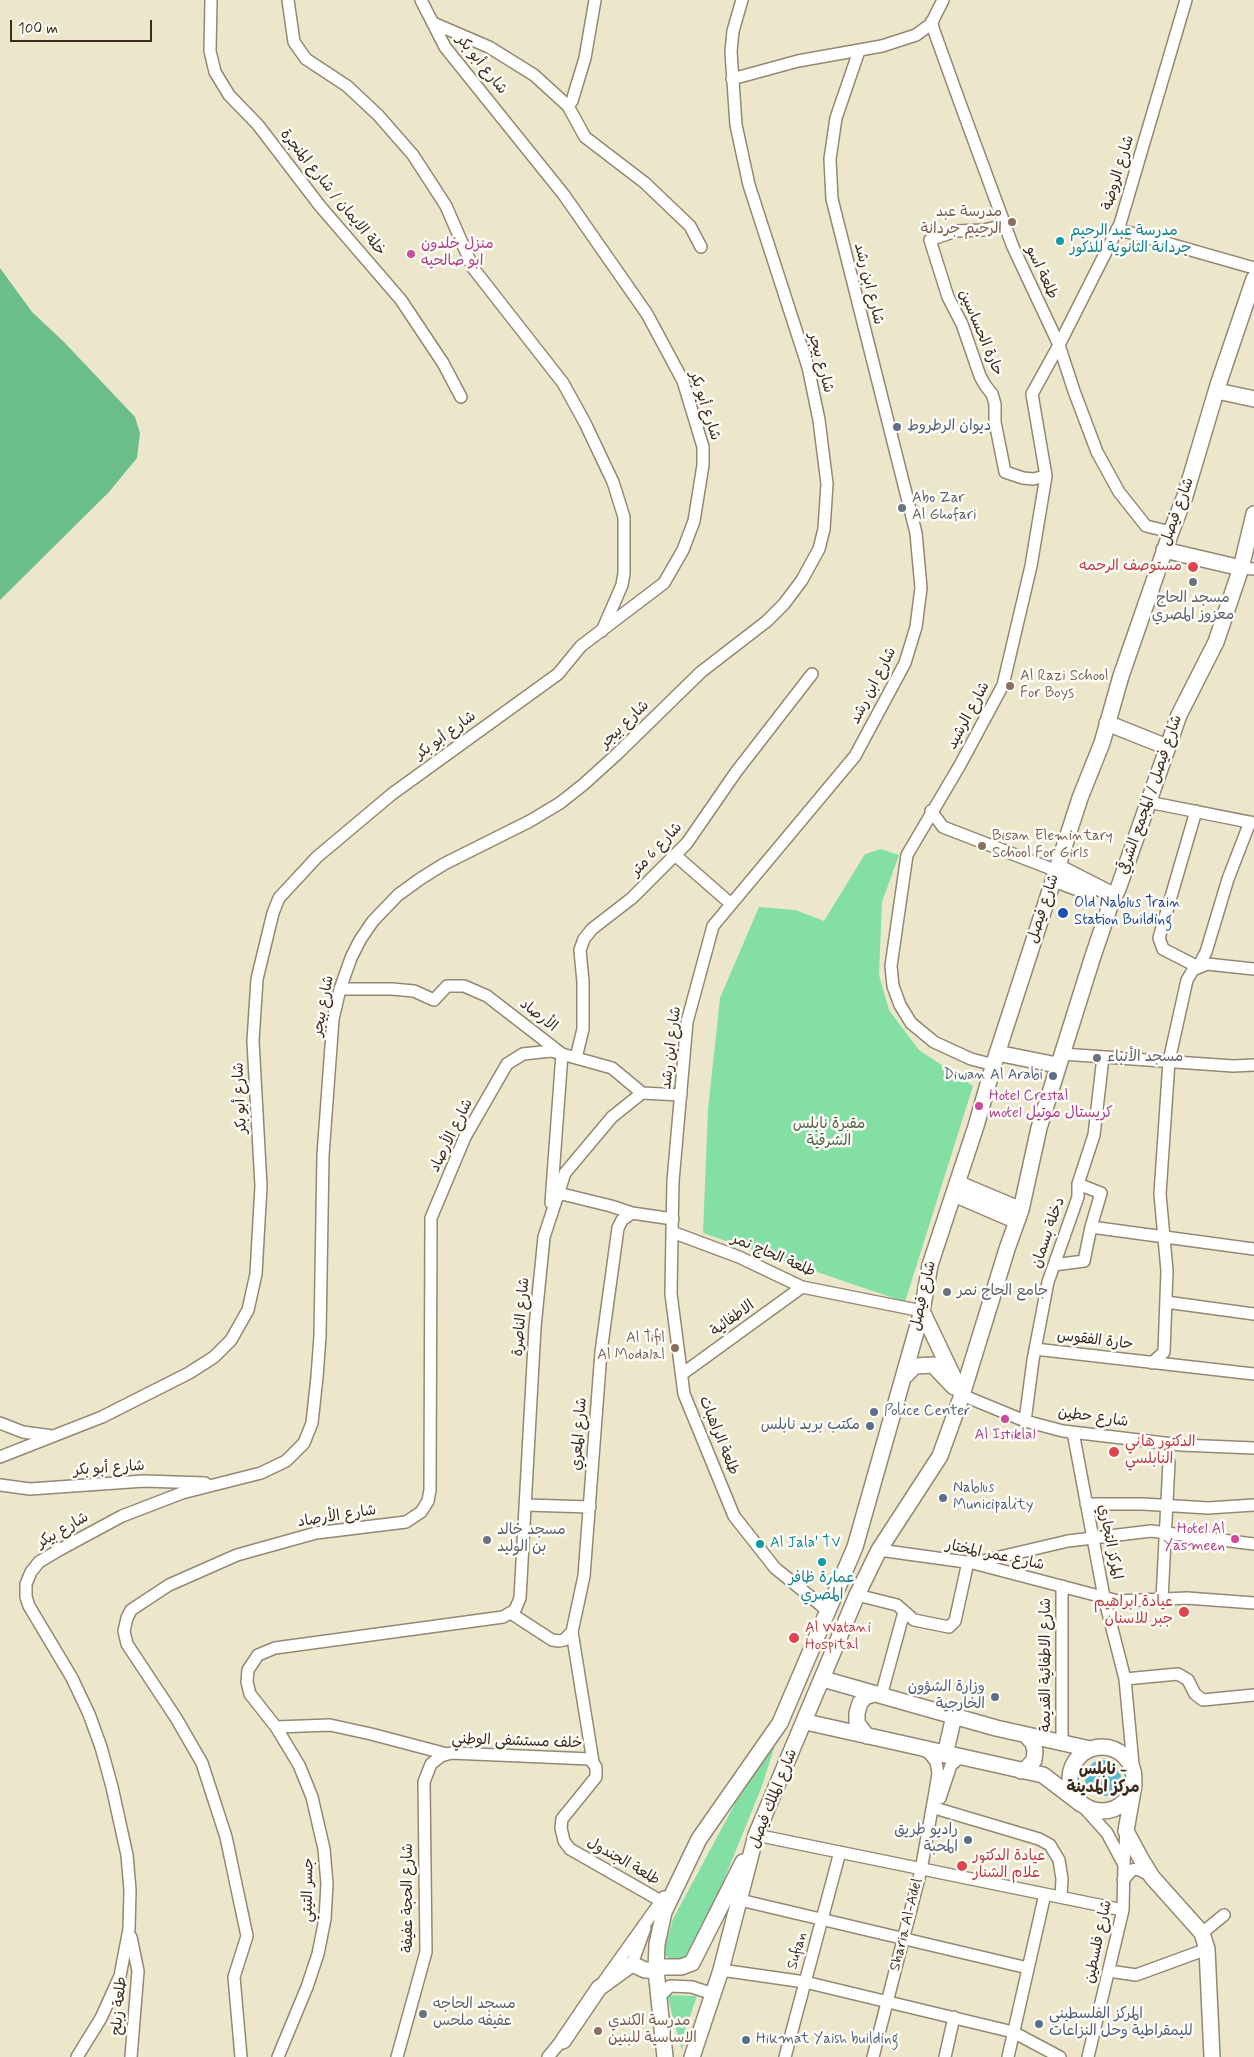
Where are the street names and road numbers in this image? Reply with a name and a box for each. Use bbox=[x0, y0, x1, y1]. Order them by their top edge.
street label: شارع أبو بكر bbox=[452, 32, 510, 98]
street label: خلة الايمان / شارع المنجرة bbox=[275, 126, 389, 260]
street label: شارع الروضة bbox=[1099, 133, 1139, 213]
street label: شارع ابن رشد bbox=[849, 241, 887, 327]
street label: طلعة اسو bbox=[1021, 244, 1061, 302]
street label: حارة الحساسين bbox=[954, 287, 1006, 379]
street label: شارع بيجر bbox=[803, 331, 837, 395]
street label: شارع أبو بكر bbox=[684, 369, 724, 443]
street label: شارع فيصل bbox=[1157, 475, 1199, 549]
street label: شارع ابن رشد bbox=[847, 645, 901, 727]
street label: شارع الرشيد bbox=[944, 679, 994, 753]
street label: شارع بيجر bbox=[597, 697, 653, 753]
street label: شارع أبو بكر bbox=[412, 708, 480, 764]
street label: شارع فيصل / المجمع الشرقي bbox=[1115, 713, 1187, 877]
street label: شارع 6 متر bbox=[627, 819, 687, 881]
street label: شارع فيصل bbox=[1024, 872, 1064, 946]
street label: شارع بيجر bbox=[309, 974, 339, 1038]
street label: الأرصاد bbox=[516, 996, 560, 1036]
street label: شارع ابن رشد bbox=[658, 1005, 686, 1091]
street label: شارع أبو بكر bbox=[230, 1062, 252, 1134]
street label: شارع الأرصاد bbox=[426, 1096, 478, 1176]
street label: دخلة بسمان bbox=[1028, 1195, 1070, 1271]
street label: طلعة الحاج نمر bbox=[728, 1230, 818, 1282]
street label: شارع فيصل bbox=[907, 1259, 941, 1333]
street label: شارع الناصرة bbox=[510, 1277, 534, 1357]
street label: الاطفائية bbox=[708, 1297, 758, 1341]
street label: حارة الفقوس bbox=[1056, 1327, 1134, 1355]
street label: طلعة الراهبات bbox=[694, 1394, 742, 1478]
street label: شارع المعري bbox=[568, 1397, 592, 1471]
street label: شارع حطين bbox=[1057, 1404, 1129, 1432]
street label: شارع أبو بكر bbox=[73, 1458, 145, 1480]
street label: شارع الأرصاد bbox=[296, 1502, 378, 1532]
street label: المركز التجاري bbox=[1093, 1503, 1125, 1581]
street label: شارع بيكر bbox=[34, 1509, 92, 1553]
street label: شارع عمر المختار bbox=[944, 1537, 1046, 1575]
street label: شارع الاطفائية القديمة bbox=[1038, 1598, 1056, 1732]
street label: خلف مستشفى الوطني bbox=[451, 1731, 583, 1753]
street label: شارع الملك فيصل bbox=[746, 1747, 802, 1851]
street label: طلعة الجندول bbox=[583, 1834, 663, 1890]
street label: شارع الحجة عفيفة bbox=[400, 1843, 418, 1953]
street label: جسر التيتي bbox=[299, 1857, 319, 1923]
street label: Sharia Al-Adel bbox=[887, 1877, 927, 1973]
street label: شارع فلسطين bbox=[1081, 1899, 1117, 1985]
street label: Sufian bbox=[784, 1930, 812, 1972]
street label: طلعة زبلح bbox=[108, 1976, 132, 2036]

